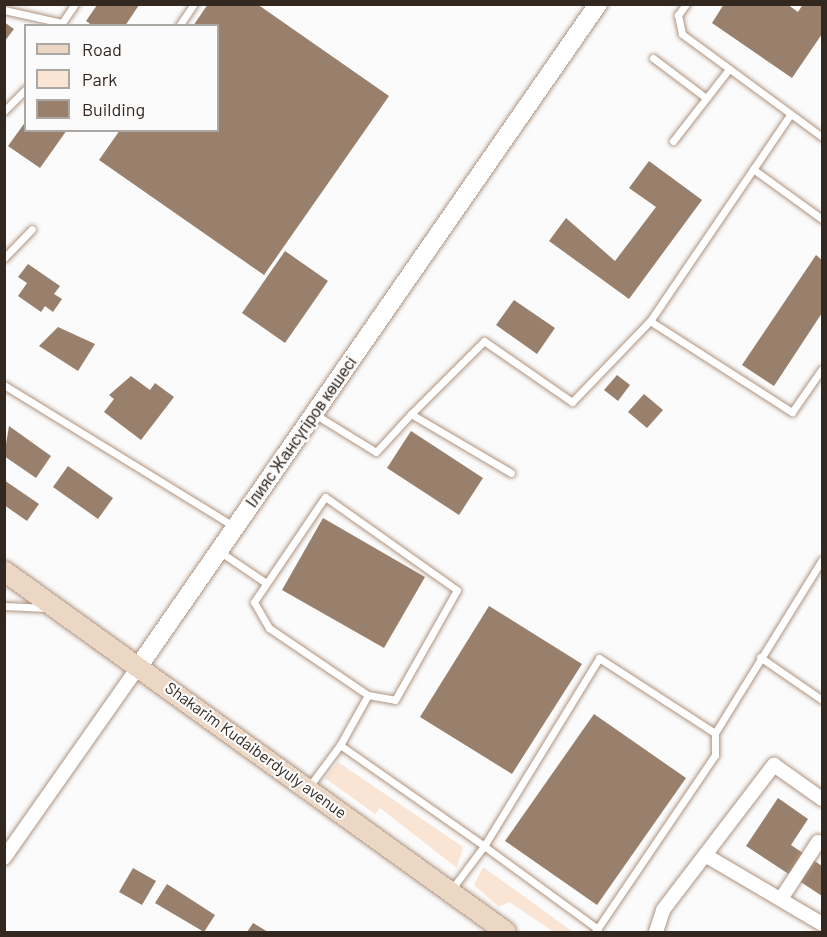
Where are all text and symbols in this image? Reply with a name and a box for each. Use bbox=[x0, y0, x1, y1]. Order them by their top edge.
legend bbox=[24, 24, 219, 132]
text: Road bbox=[82, 38, 122, 60]
text: Park bbox=[82, 68, 117, 90]
text: Building bbox=[82, 98, 145, 120]
street label: Ілияс Жансүгіров көшесі bbox=[242, 353, 360, 511]
street label: Shakarim Kudaiberdyuly avenue bbox=[162, 678, 350, 822]

